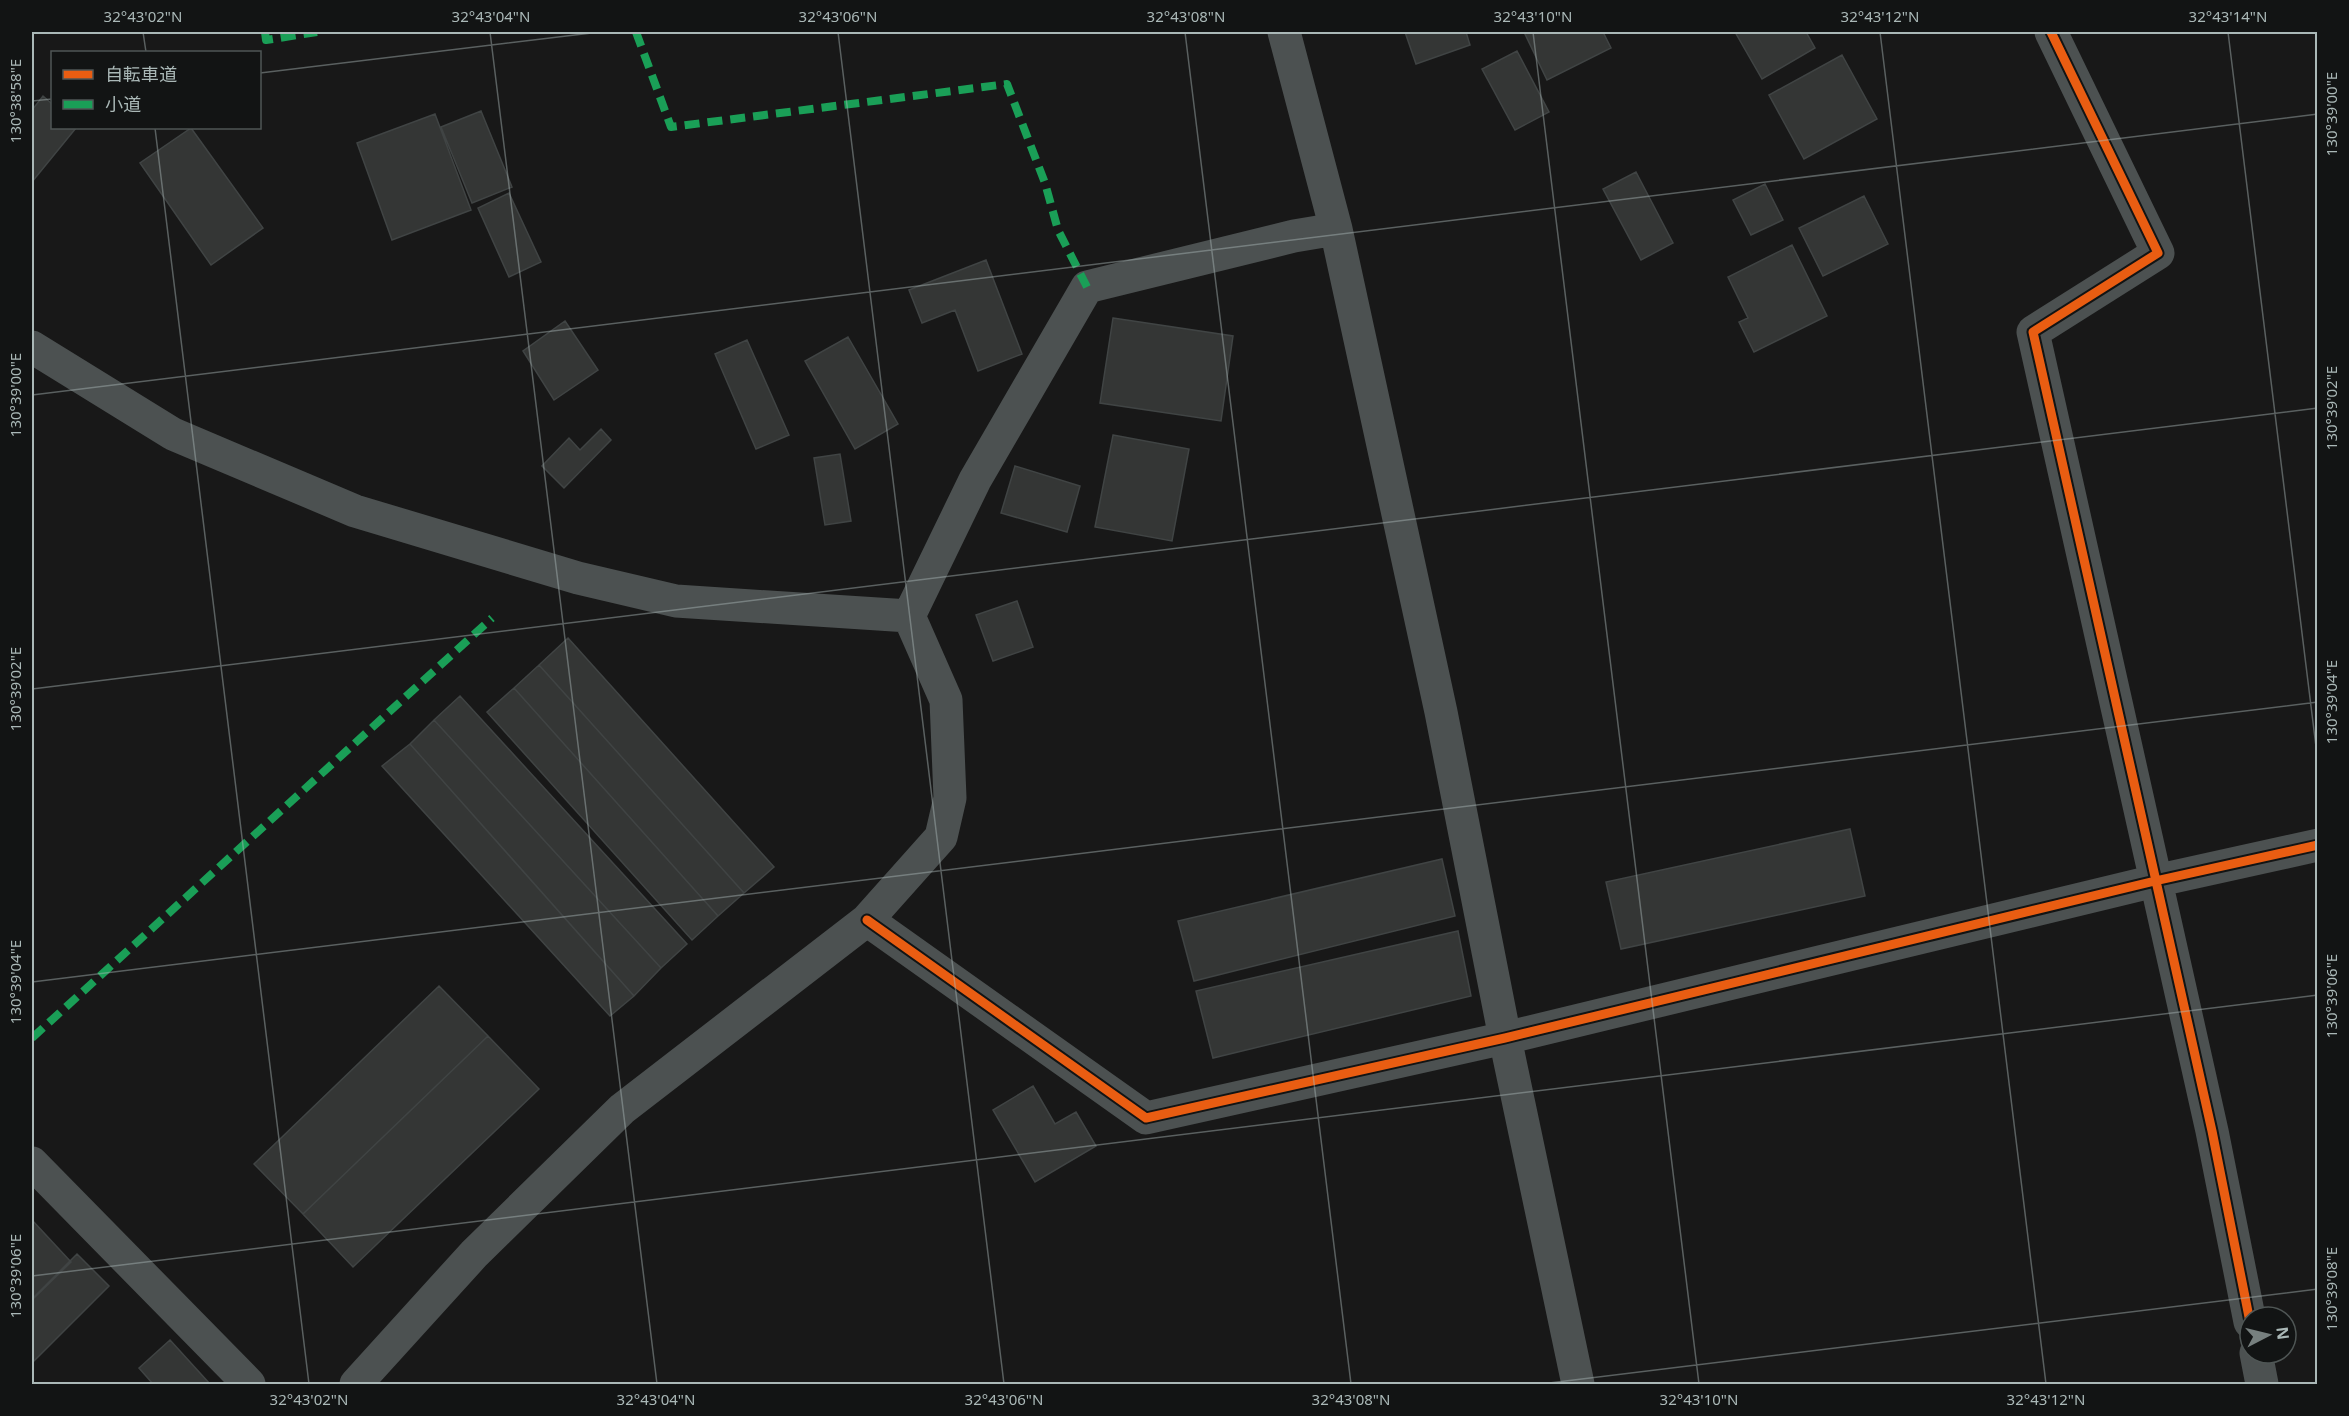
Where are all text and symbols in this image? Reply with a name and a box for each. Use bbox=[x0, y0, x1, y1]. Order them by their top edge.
text: 32°43'02"N bbox=[104, 6, 182, 26]
text: 32°43'04"N bbox=[452, 6, 530, 26]
text: 32°43'06"N bbox=[799, 6, 877, 26]
text: 32°43'08"N bbox=[1147, 6, 1225, 26]
text: 32°43'10"N bbox=[1494, 6, 1572, 26]
text: 32°43'12"N bbox=[1841, 6, 1919, 26]
text: 32°43'14"N bbox=[2189, 6, 2267, 26]
legend bbox=[51, 51, 261, 129]
text: 130°38'58"E bbox=[5, 59, 25, 143]
text: 自転車道 bbox=[105, 62, 177, 86]
text: 130°39'00"E bbox=[2321, 72, 2341, 156]
text: 小道 bbox=[105, 92, 141, 116]
text: 130°39'00"E bbox=[5, 353, 25, 437]
text: 130°39'02"E bbox=[2321, 366, 2341, 450]
text: 130°39'02"E bbox=[5, 647, 25, 731]
text: 130°39'04"E bbox=[2321, 660, 2341, 744]
text: 130°39'04"E bbox=[5, 940, 25, 1024]
text: 130°39'06"E bbox=[2321, 954, 2341, 1038]
text: 130°39'06"E bbox=[5, 1234, 25, 1318]
text: 130°39'08"E bbox=[2321, 1247, 2341, 1331]
north arrow bbox=[2238, 1305, 2298, 1365]
text: N bbox=[2271, 1325, 2295, 1341]
text: 32°43'02"N bbox=[270, 1389, 348, 1409]
text: 32°43'04"N bbox=[617, 1389, 695, 1409]
text: 32°43'06"N bbox=[965, 1389, 1043, 1409]
text: 32°43'08"N bbox=[1312, 1389, 1390, 1409]
text: 32°43'10"N bbox=[1660, 1389, 1738, 1409]
text: 32°43'12"N bbox=[2007, 1389, 2085, 1409]

